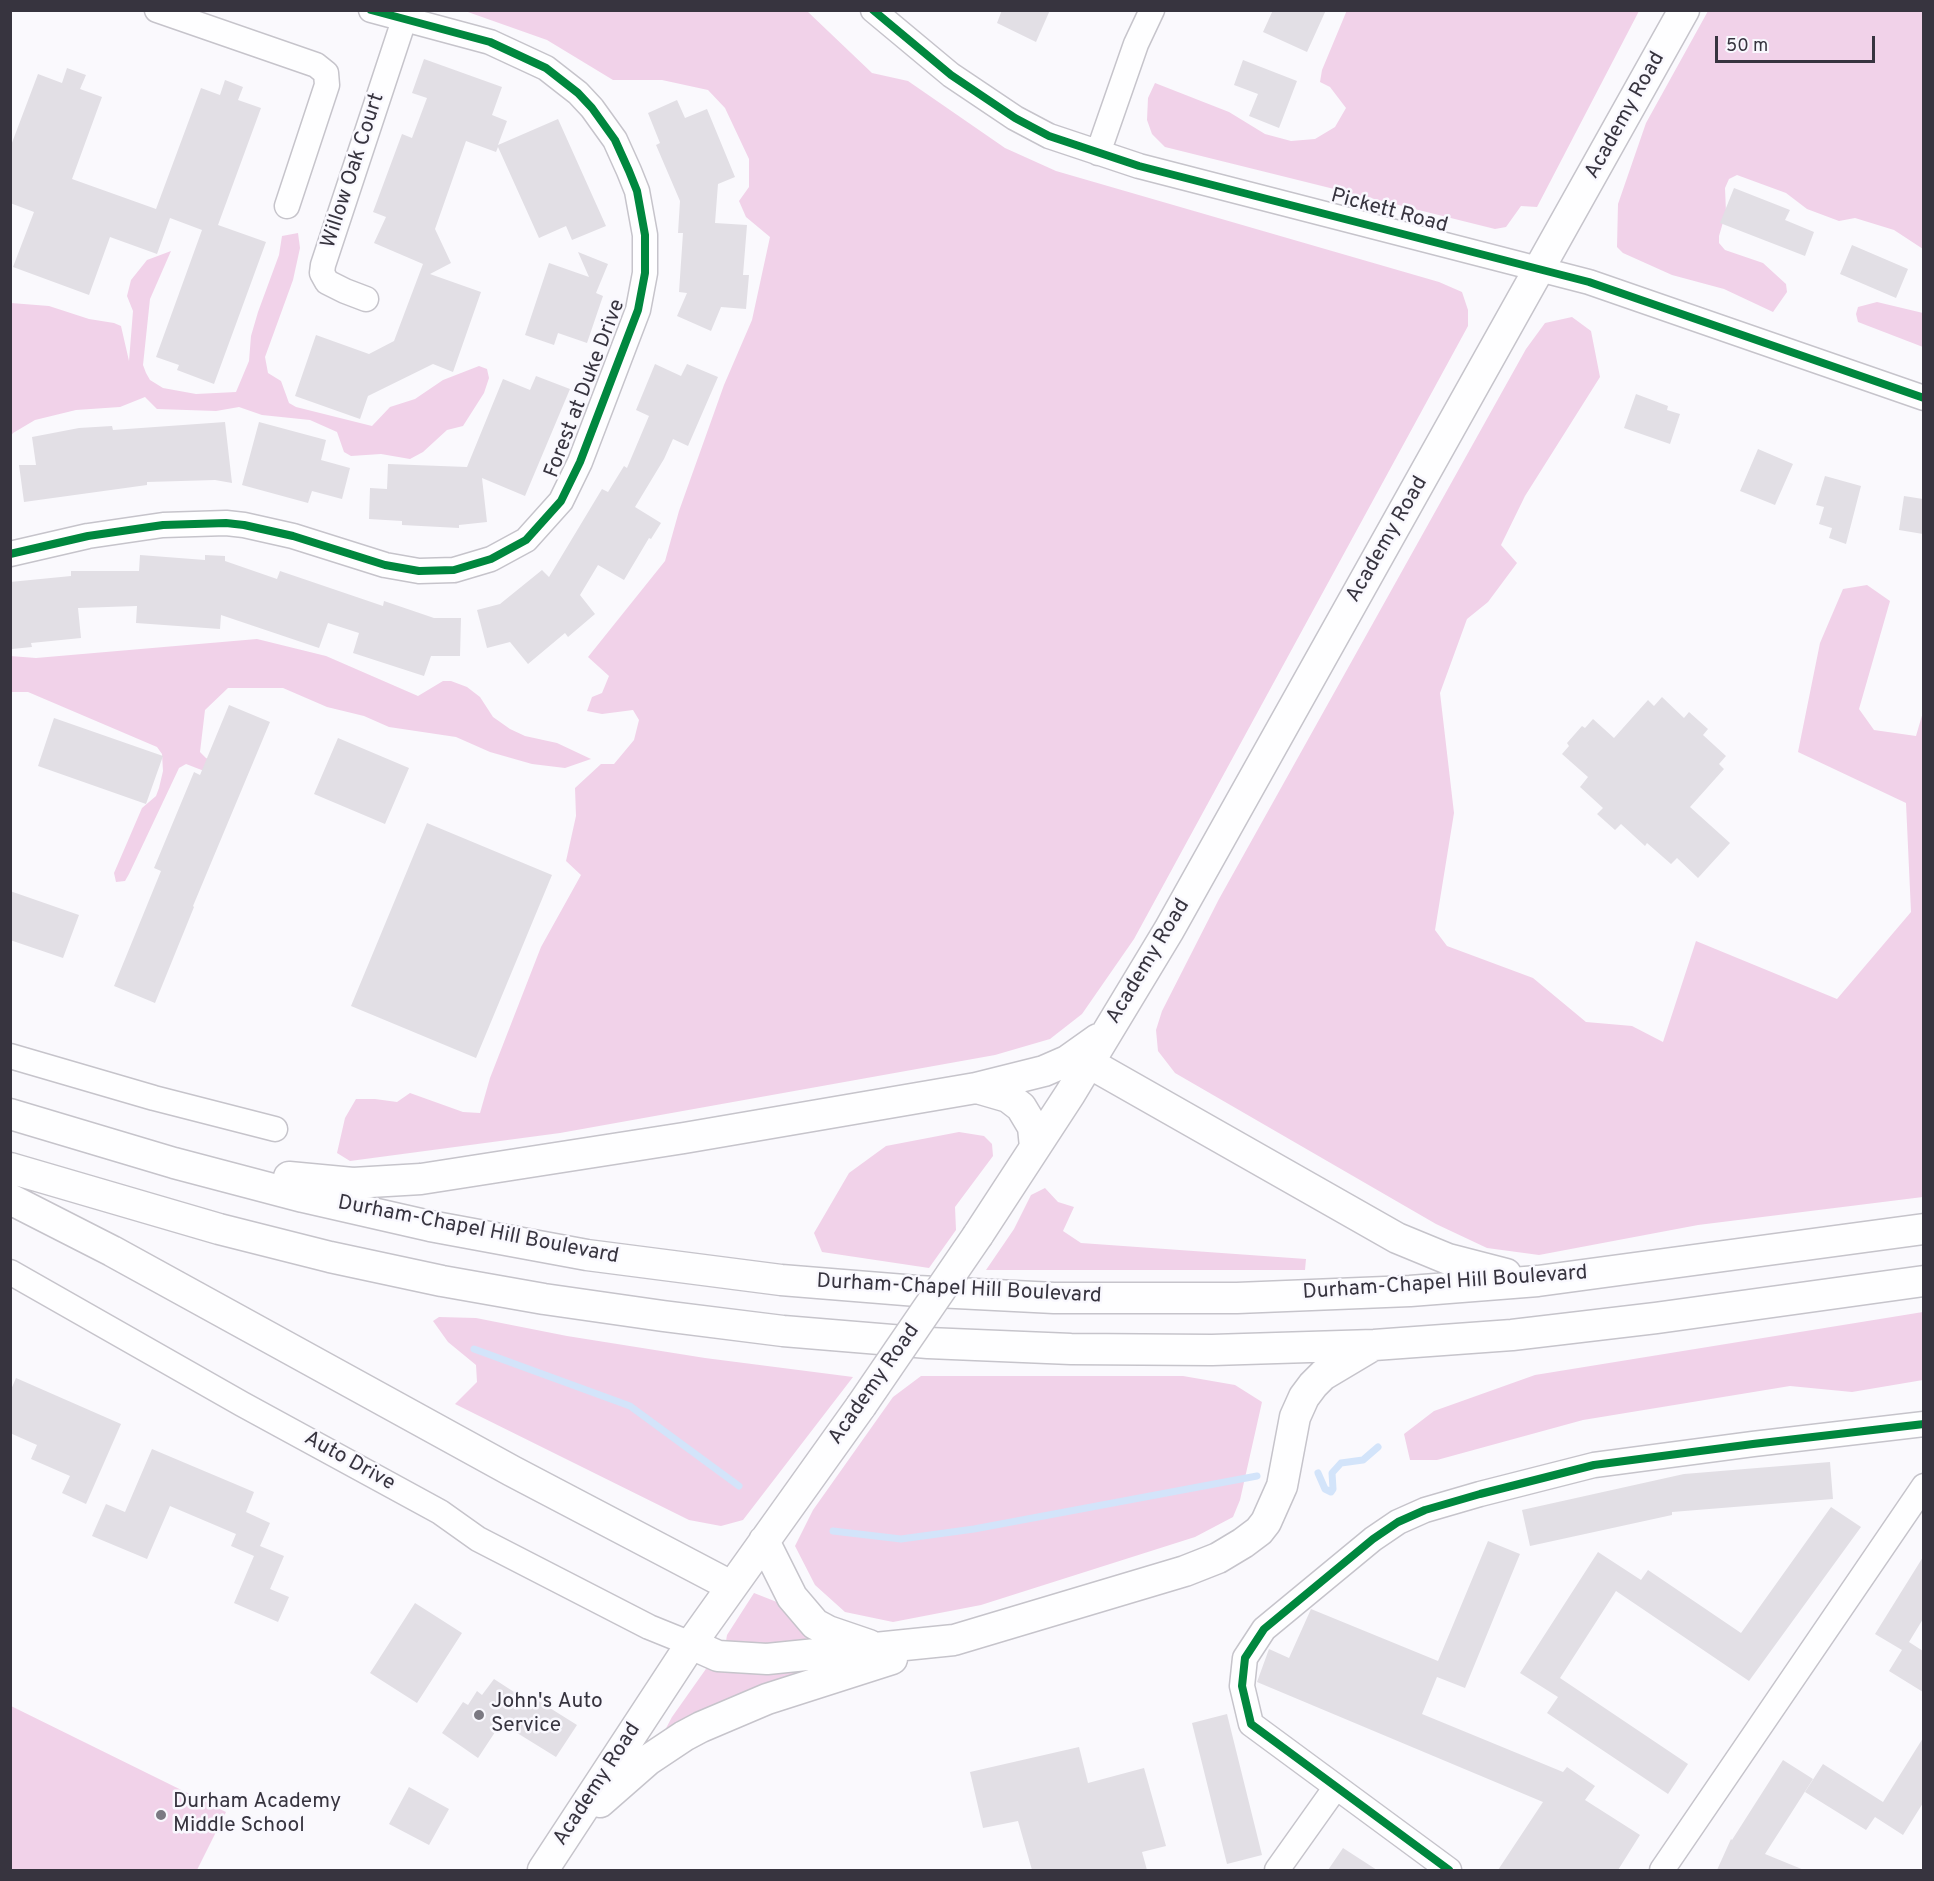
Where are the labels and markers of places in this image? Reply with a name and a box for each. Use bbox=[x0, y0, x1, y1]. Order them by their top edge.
place label: John's Auto Service bbox=[491, 1690, 603, 1740]
marker: John's Auto Service bbox=[472, 1708, 486, 1722]
place label: Durham Academy Middle School bbox=[173, 1790, 341, 1840]
marker: Durham Academy Middle School bbox=[154, 1808, 168, 1822]

